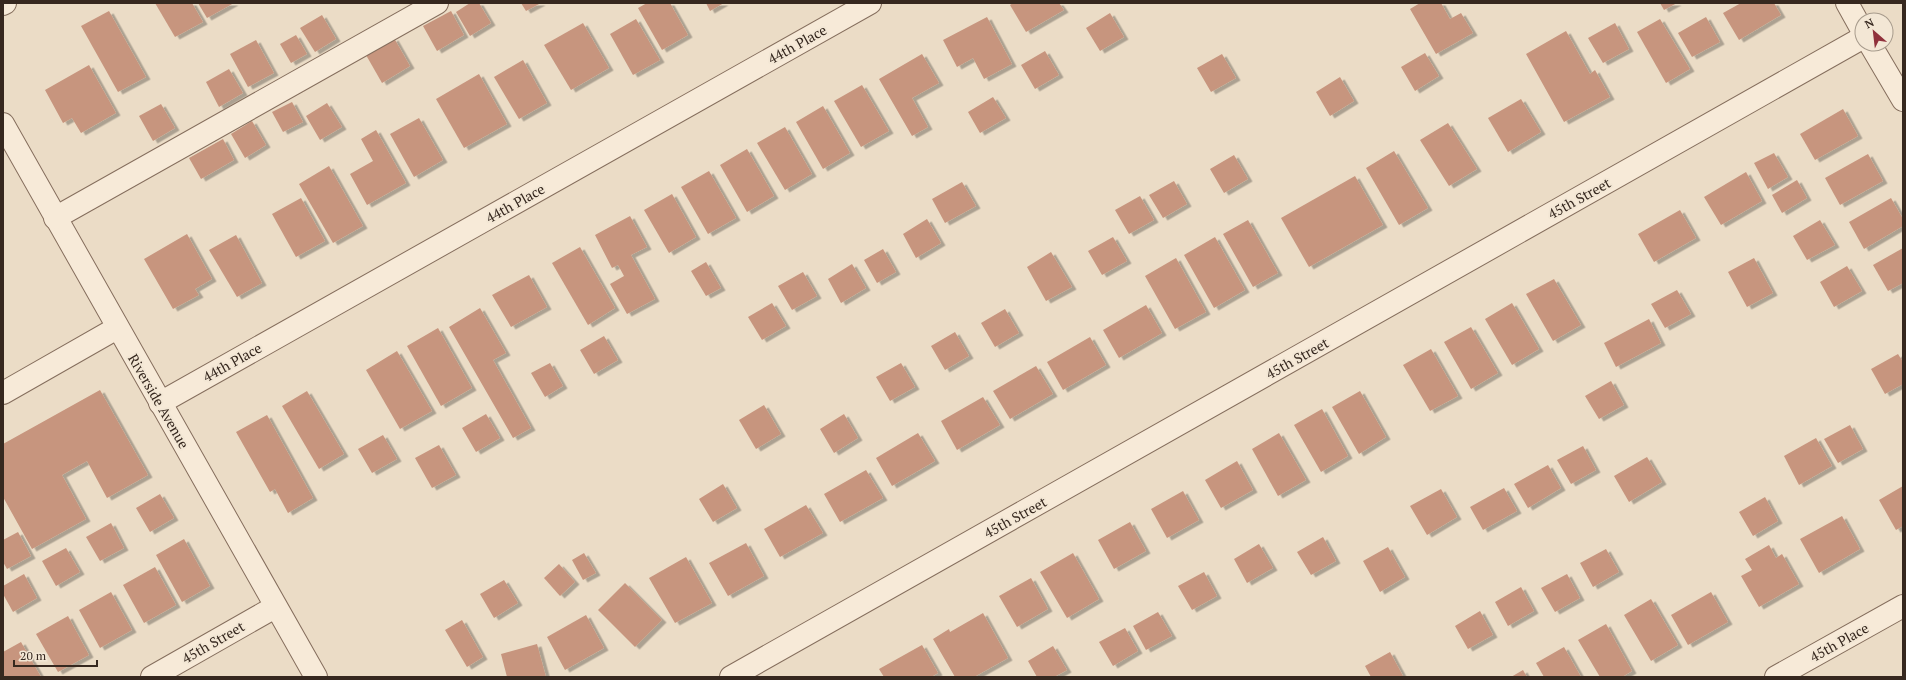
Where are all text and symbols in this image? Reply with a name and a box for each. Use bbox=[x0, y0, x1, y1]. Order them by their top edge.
north arrow bbox=[1854, 12, 1894, 52]
text: N bbox=[1862, 15, 1877, 31]
street label: 44th Place bbox=[764, 20, 830, 68]
street label: 45th Street bbox=[1544, 173, 1615, 223]
street label: 44th Place bbox=[482, 179, 548, 227]
street label: 45th Street bbox=[1262, 333, 1333, 383]
street label: 44th Place bbox=[199, 338, 265, 386]
street label: Riverside Avenue bbox=[124, 350, 194, 452]
street label: 45th Street bbox=[980, 492, 1051, 542]
street label: 45th Street bbox=[178, 616, 248, 668]
street label: 45th Place bbox=[1806, 618, 1872, 666]
scale bar bbox=[14, 642, 97, 668]
text: 20 m bbox=[20, 648, 47, 663]

